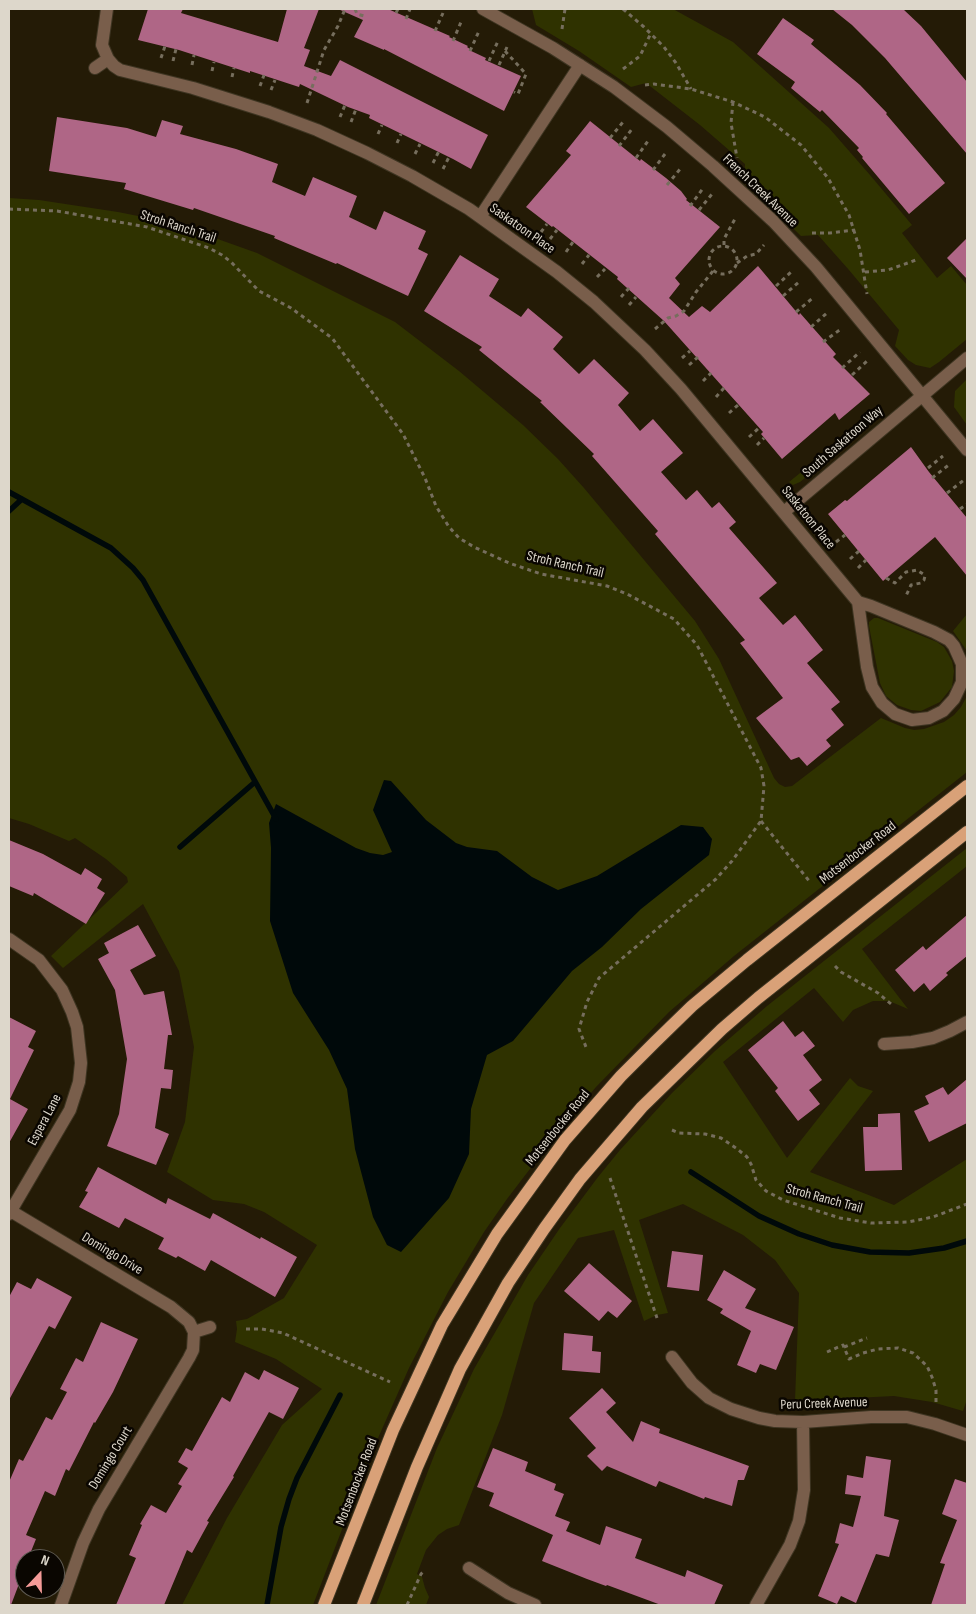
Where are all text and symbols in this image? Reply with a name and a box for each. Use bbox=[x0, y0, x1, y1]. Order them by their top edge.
street label: French Creek Avenue bbox=[719, 151, 801, 231]
street label: Saskatoon Place bbox=[486, 200, 558, 258]
street label: Stroh Ranch Trail bbox=[138, 207, 218, 247]
street label: South Saskatoon Way bbox=[799, 403, 887, 481]
street label: Saskatoon Place bbox=[777, 483, 839, 553]
street label: Stroh Ranch Trail bbox=[525, 548, 605, 582]
street label: Motsenbocker Road bbox=[816, 818, 900, 888]
street label: Motsenbocker Road bbox=[522, 1087, 594, 1169]
street label: Espera Lane bbox=[24, 1091, 66, 1149]
street label: Stroh Ranch Trail bbox=[784, 1181, 864, 1217]
street label: Domingo Drive bbox=[78, 1229, 146, 1279]
street label: Peru Creek Avenue bbox=[780, 1394, 868, 1414]
street label: Domingo Court bbox=[86, 1423, 136, 1493]
street label: Motsenbocker Road bbox=[333, 1436, 381, 1528]
north arrow bbox=[15, 1549, 65, 1599]
text: N bbox=[39, 1551, 52, 1570]

